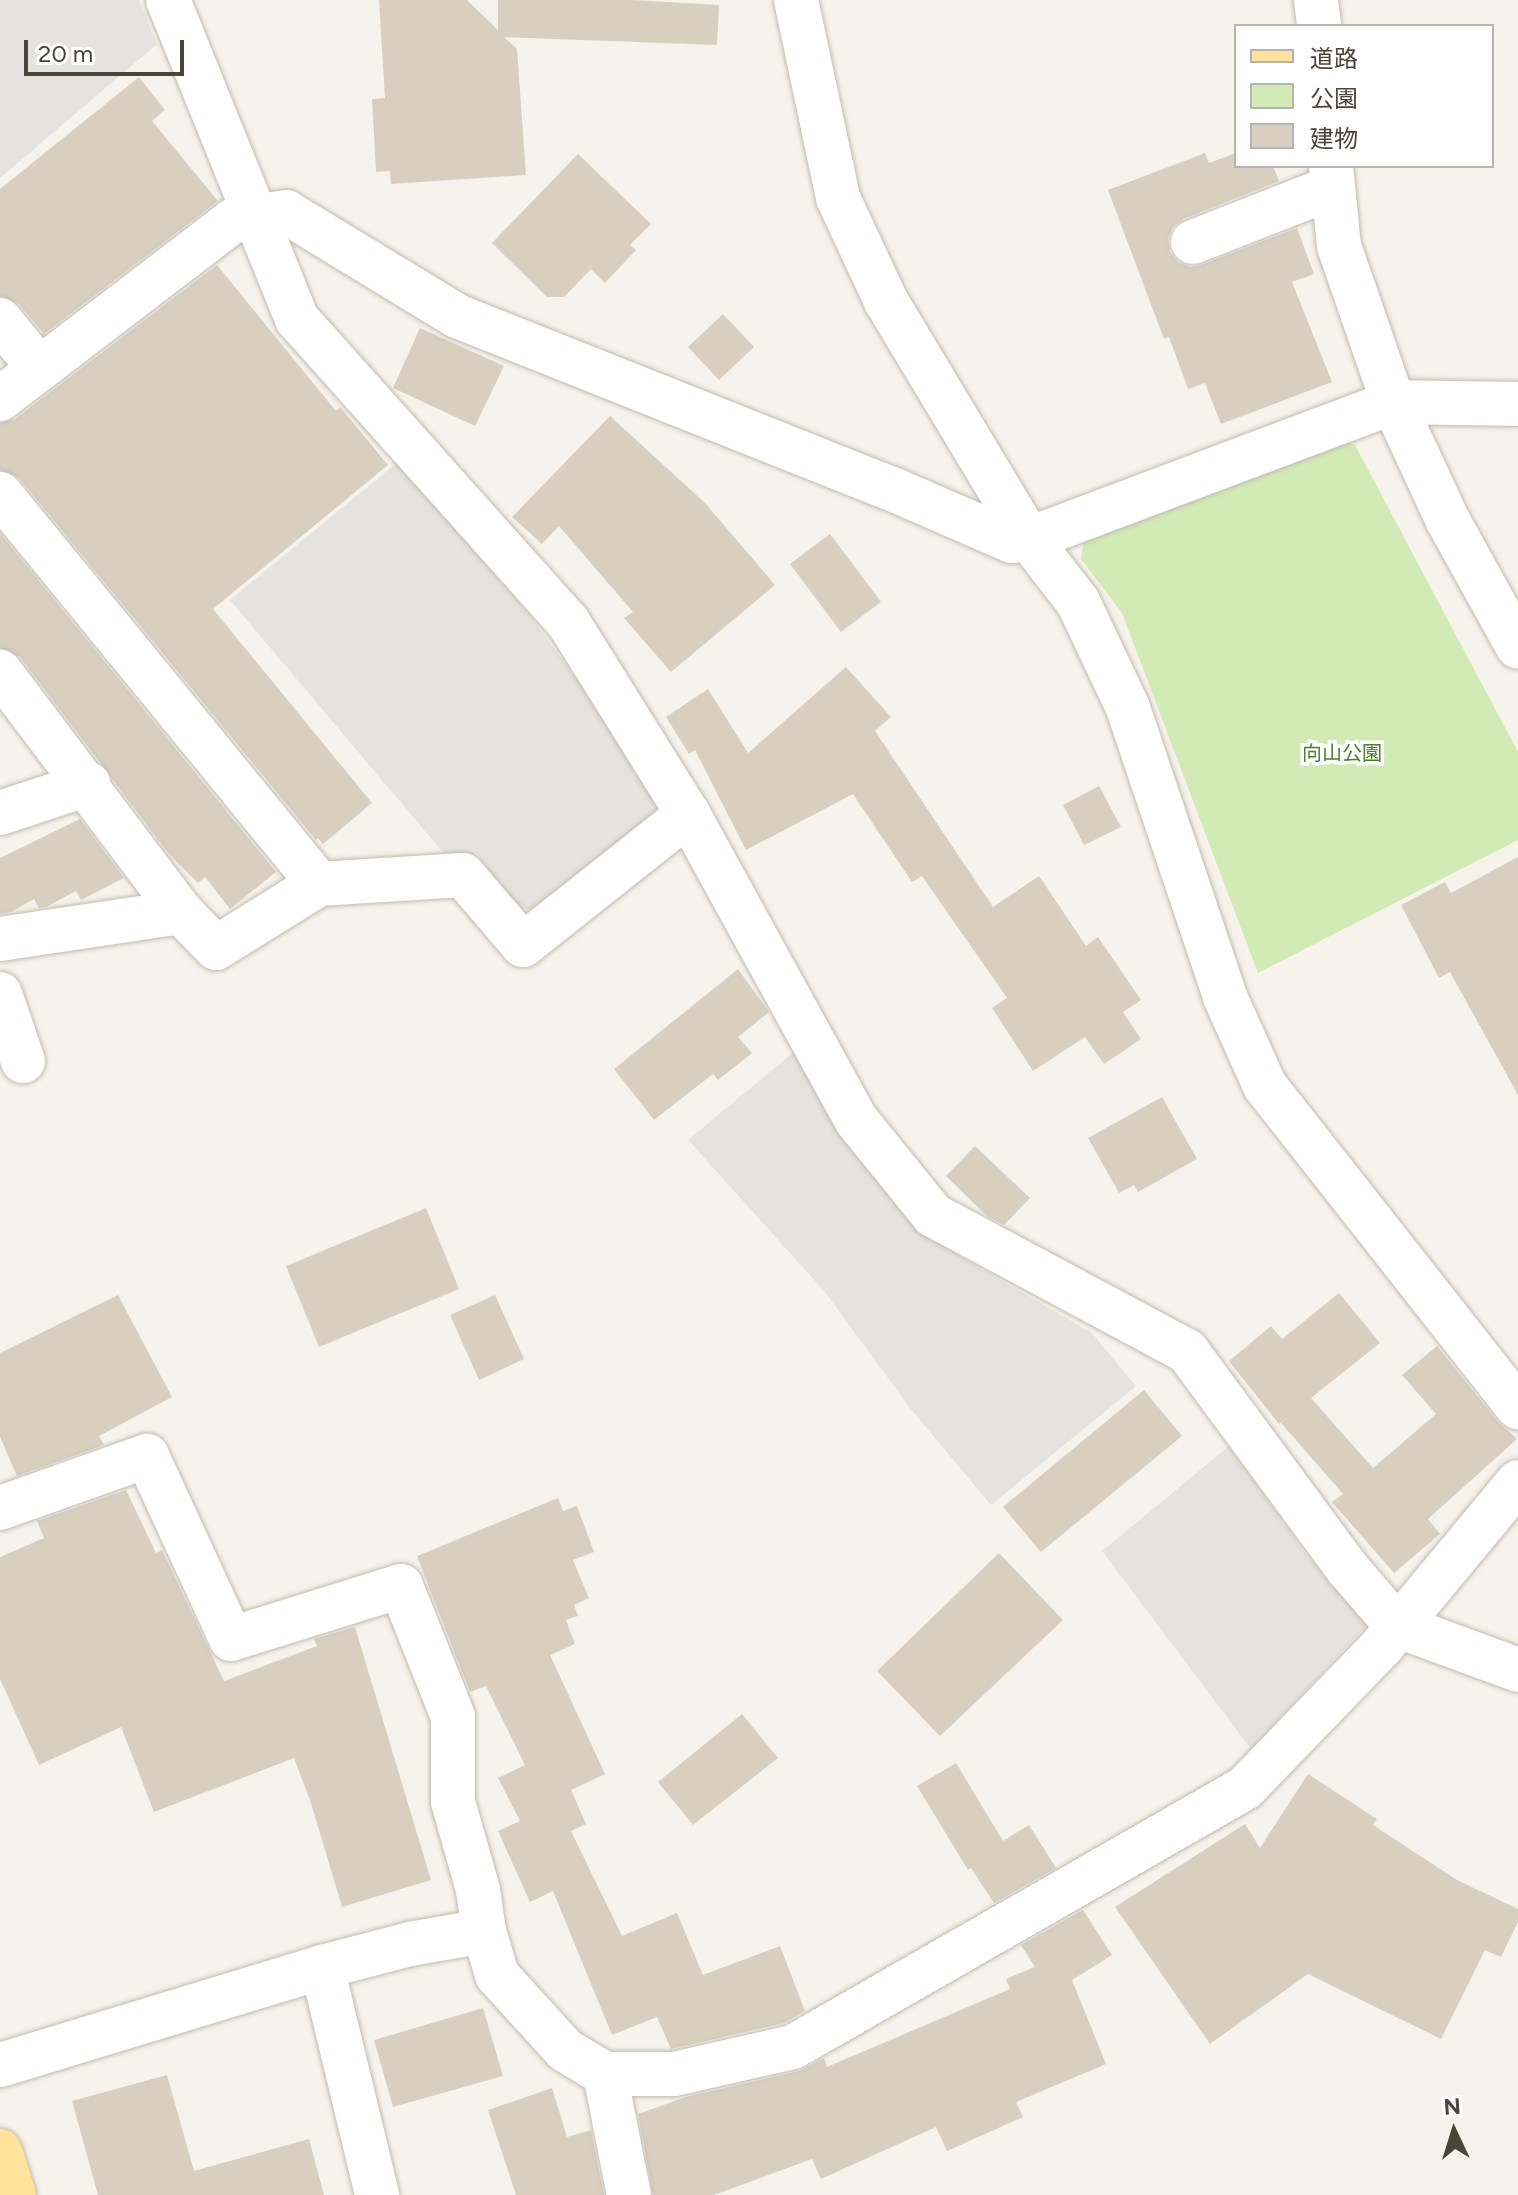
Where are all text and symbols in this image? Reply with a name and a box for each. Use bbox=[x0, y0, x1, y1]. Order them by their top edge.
scale bar bbox=[28, 24, 188, 74]
legend bbox=[1234, 24, 1494, 168]
text: 20 m bbox=[38, 39, 93, 68]
text: 道路 bbox=[1310, 44, 1358, 73]
text: 公園 bbox=[1310, 84, 1358, 113]
text: 建物 bbox=[1310, 124, 1358, 153]
park label: 向山公園 bbox=[1302, 741, 1382, 765]
north arrow bbox=[1414, 2091, 1494, 2171]
text: N bbox=[1443, 2092, 1462, 2121]

